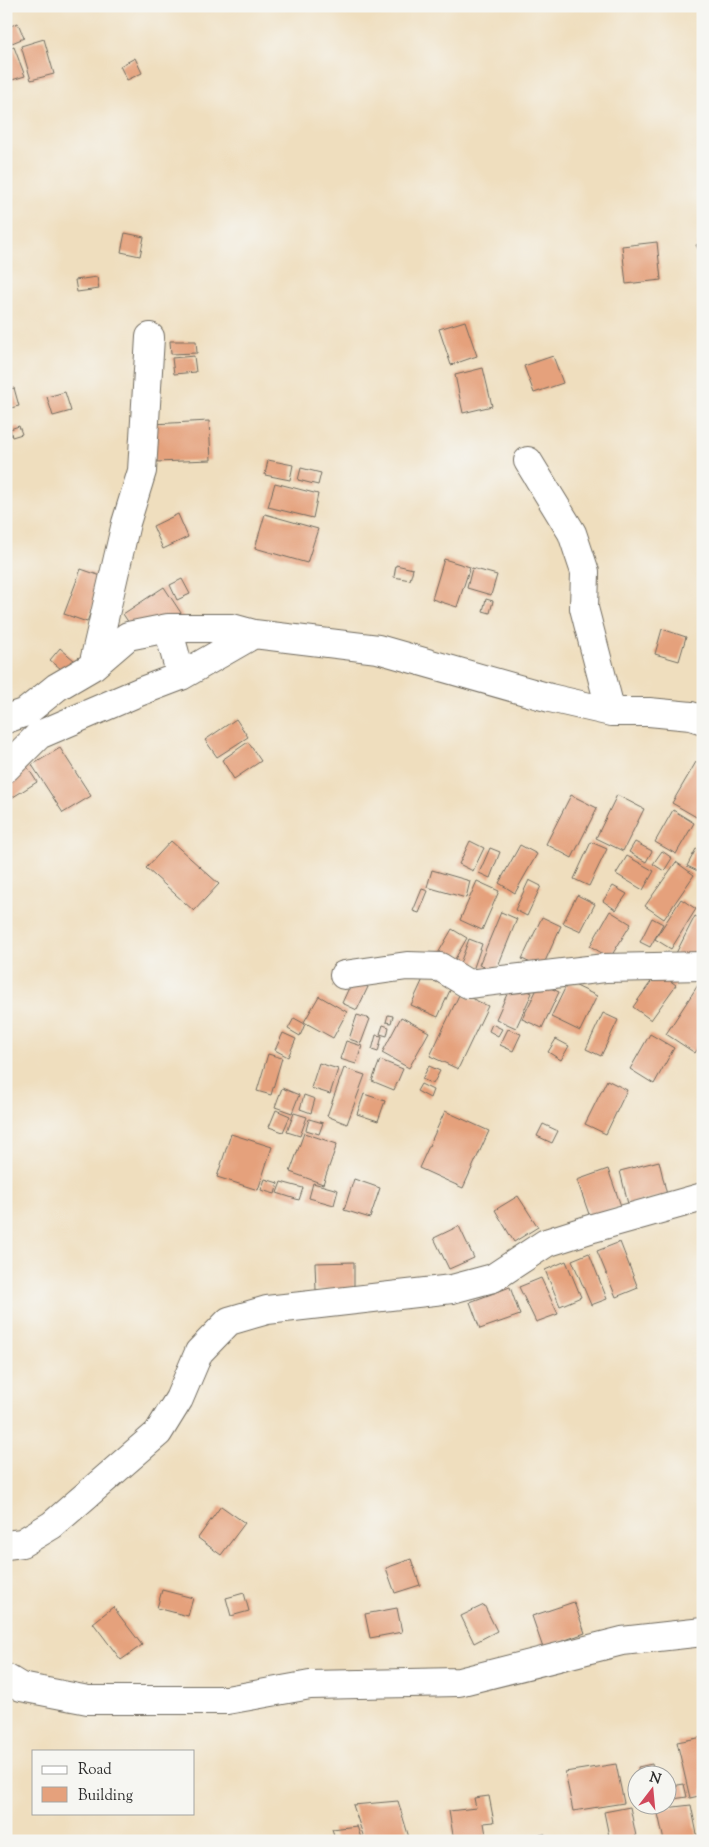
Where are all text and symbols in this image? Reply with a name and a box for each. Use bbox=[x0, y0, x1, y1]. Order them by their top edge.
legend bbox=[32, 1750, 195, 1814]
text: Road bbox=[78, 1760, 112, 1781]
north arrow bbox=[626, 1764, 676, 1814]
text: N bbox=[647, 1768, 663, 1791]
text: Building bbox=[78, 1786, 133, 1807]

